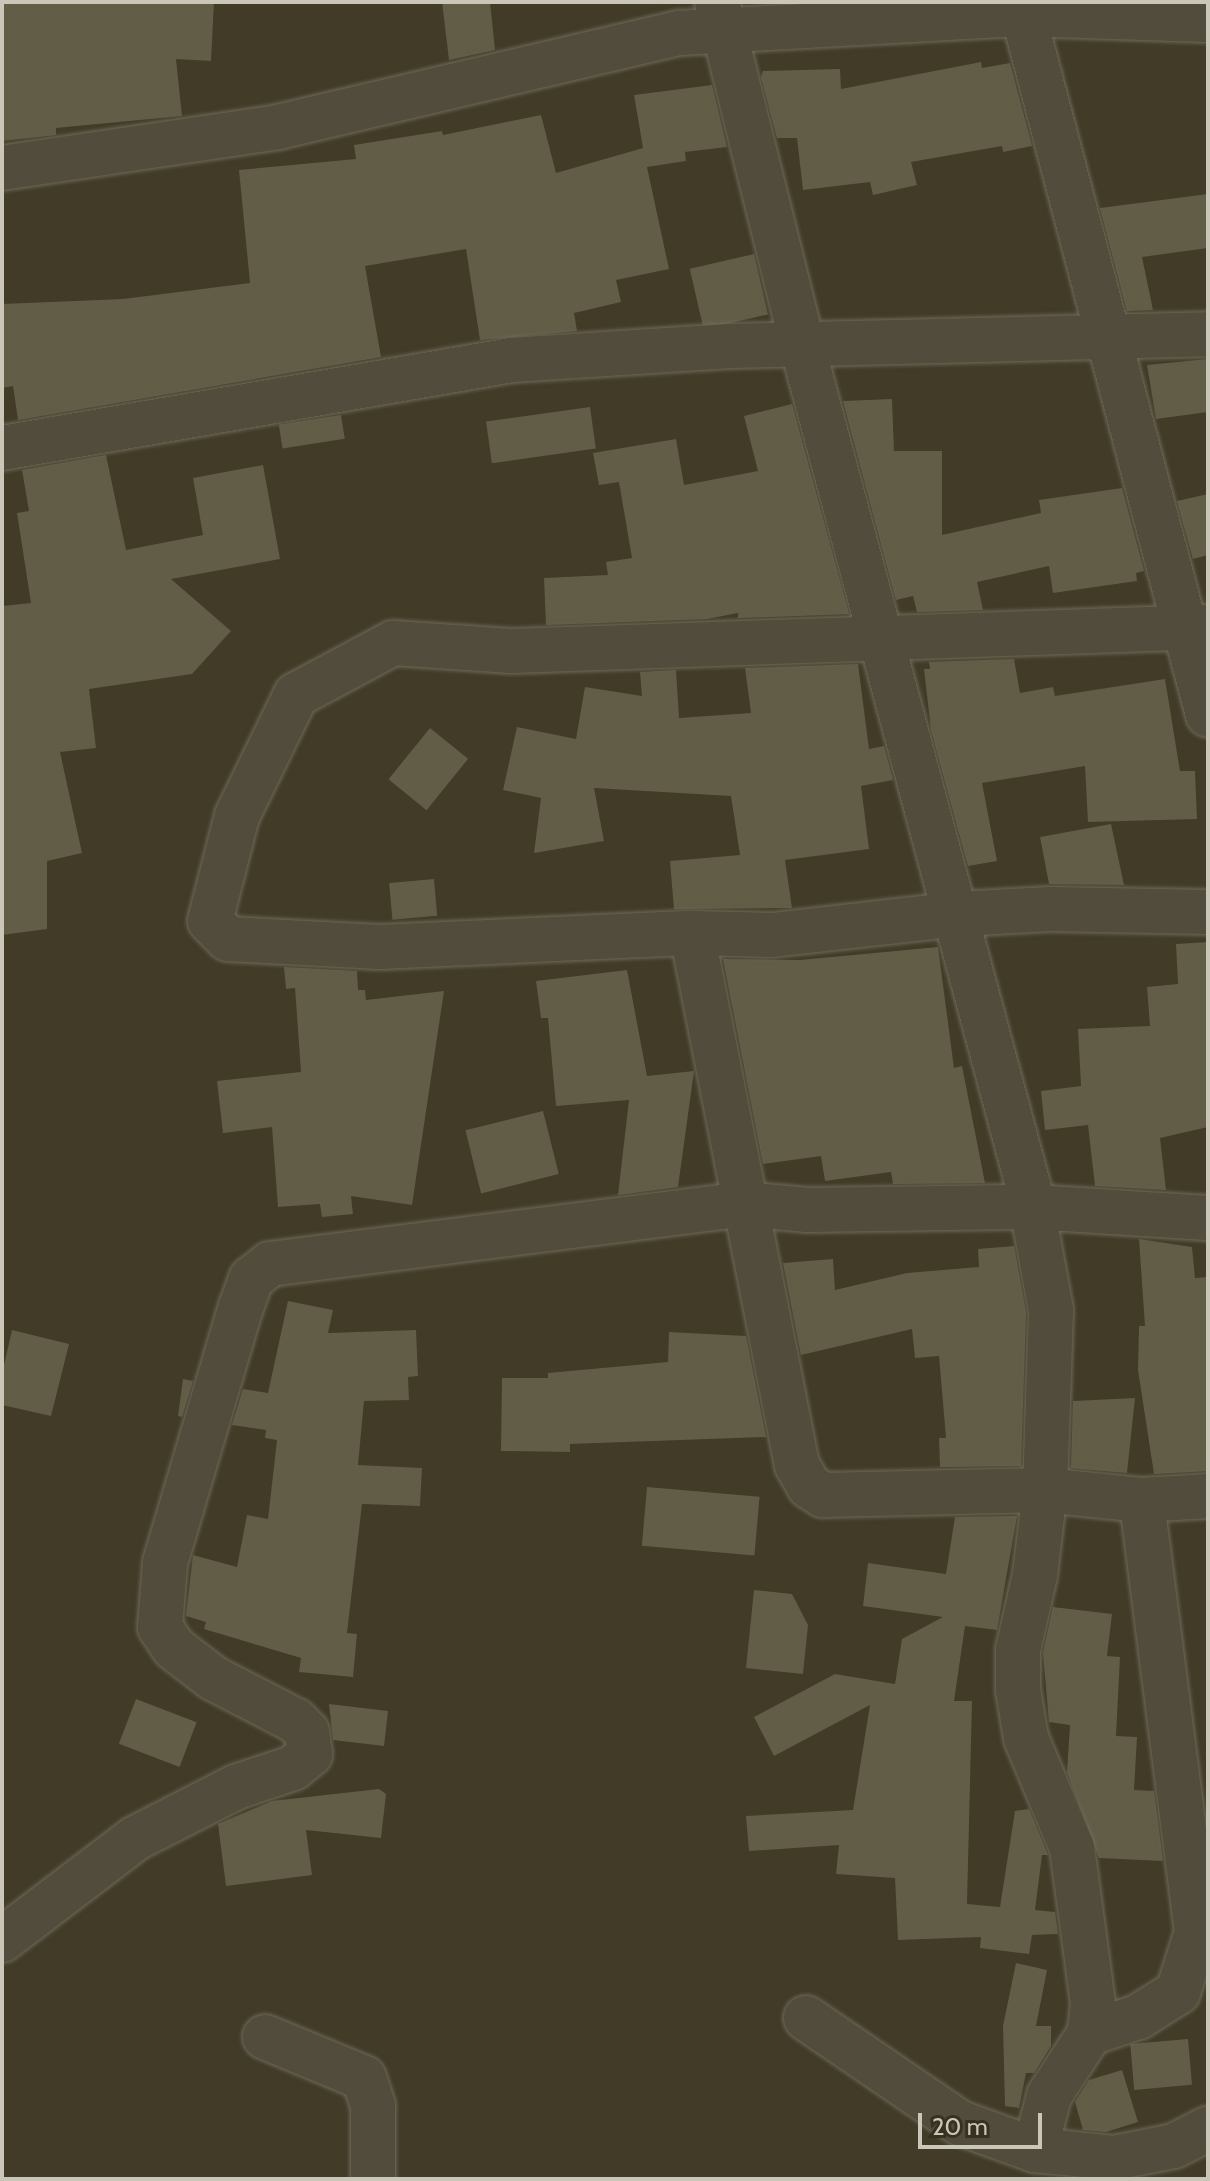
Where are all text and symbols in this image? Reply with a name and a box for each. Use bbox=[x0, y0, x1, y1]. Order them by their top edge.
scale bar bbox=[922, 2097, 1046, 2147]
text: 20 m bbox=[932, 2112, 988, 2141]

